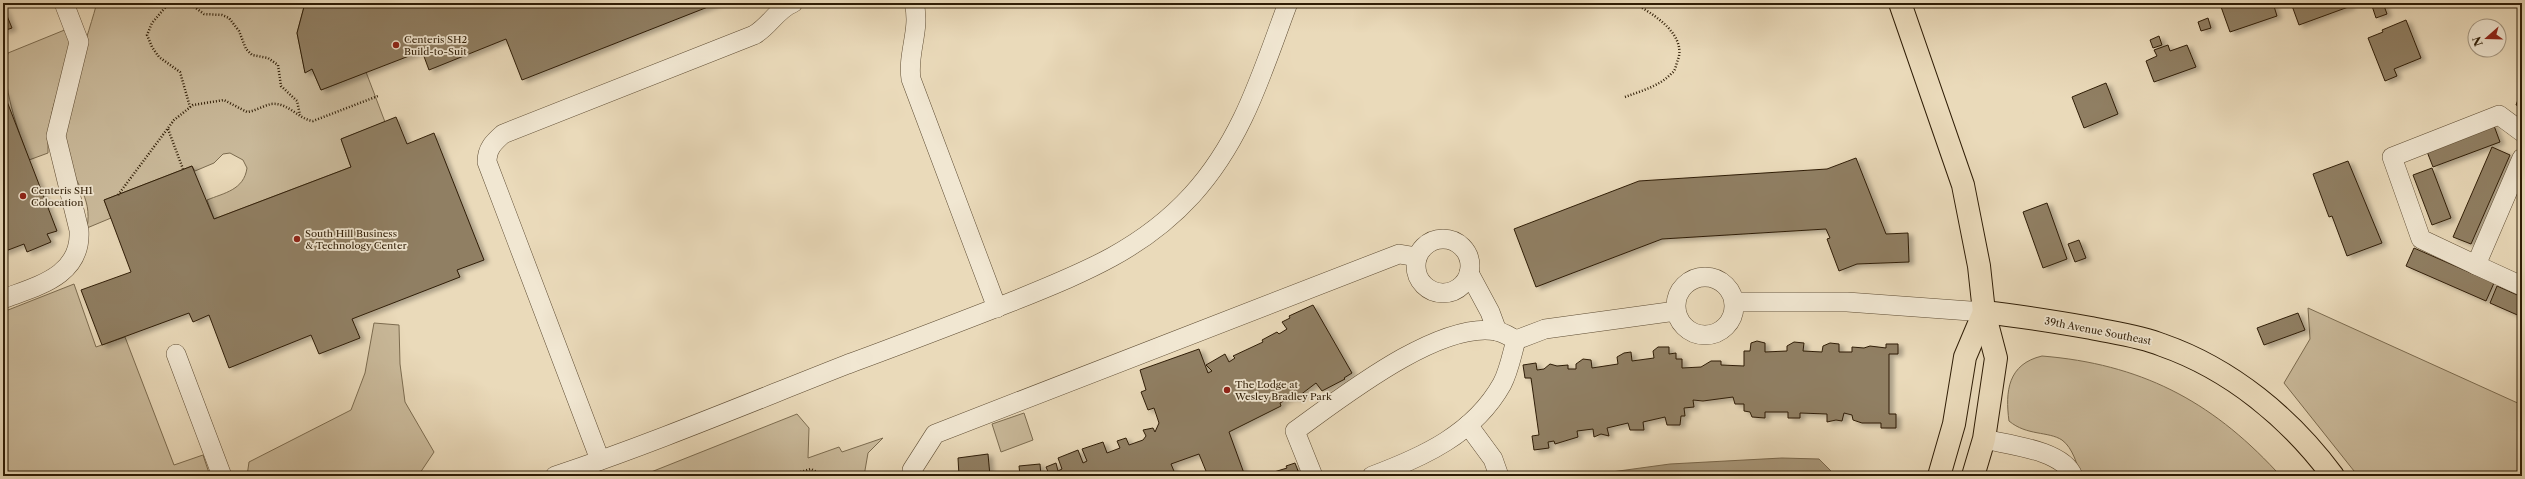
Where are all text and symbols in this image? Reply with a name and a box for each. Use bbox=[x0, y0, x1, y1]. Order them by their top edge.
north arrow bbox=[2467, 18, 2507, 58]
place label: Centeris SH2 Build-to-Suit bbox=[404, 33, 468, 58]
text: N bbox=[2469, 34, 2486, 48]
marker: Centeris SH2 Build-to-Suit bbox=[391, 40, 401, 50]
place label: Centeris SH1 Colocation bbox=[31, 184, 94, 209]
marker: Centeris SH1 Colocation bbox=[18, 191, 28, 201]
place label: South Hill Business & Technology Center bbox=[305, 227, 408, 252]
marker: South Hill Business & Technology Center bbox=[292, 234, 302, 244]
street label: 39th Avenue Southeast bbox=[2044, 314, 2153, 348]
place label: The Lodge at Wesley Bradley Park bbox=[1234, 378, 1333, 403]
marker: The Lodge at Wesley Bradley Park bbox=[1222, 385, 1232, 395]

